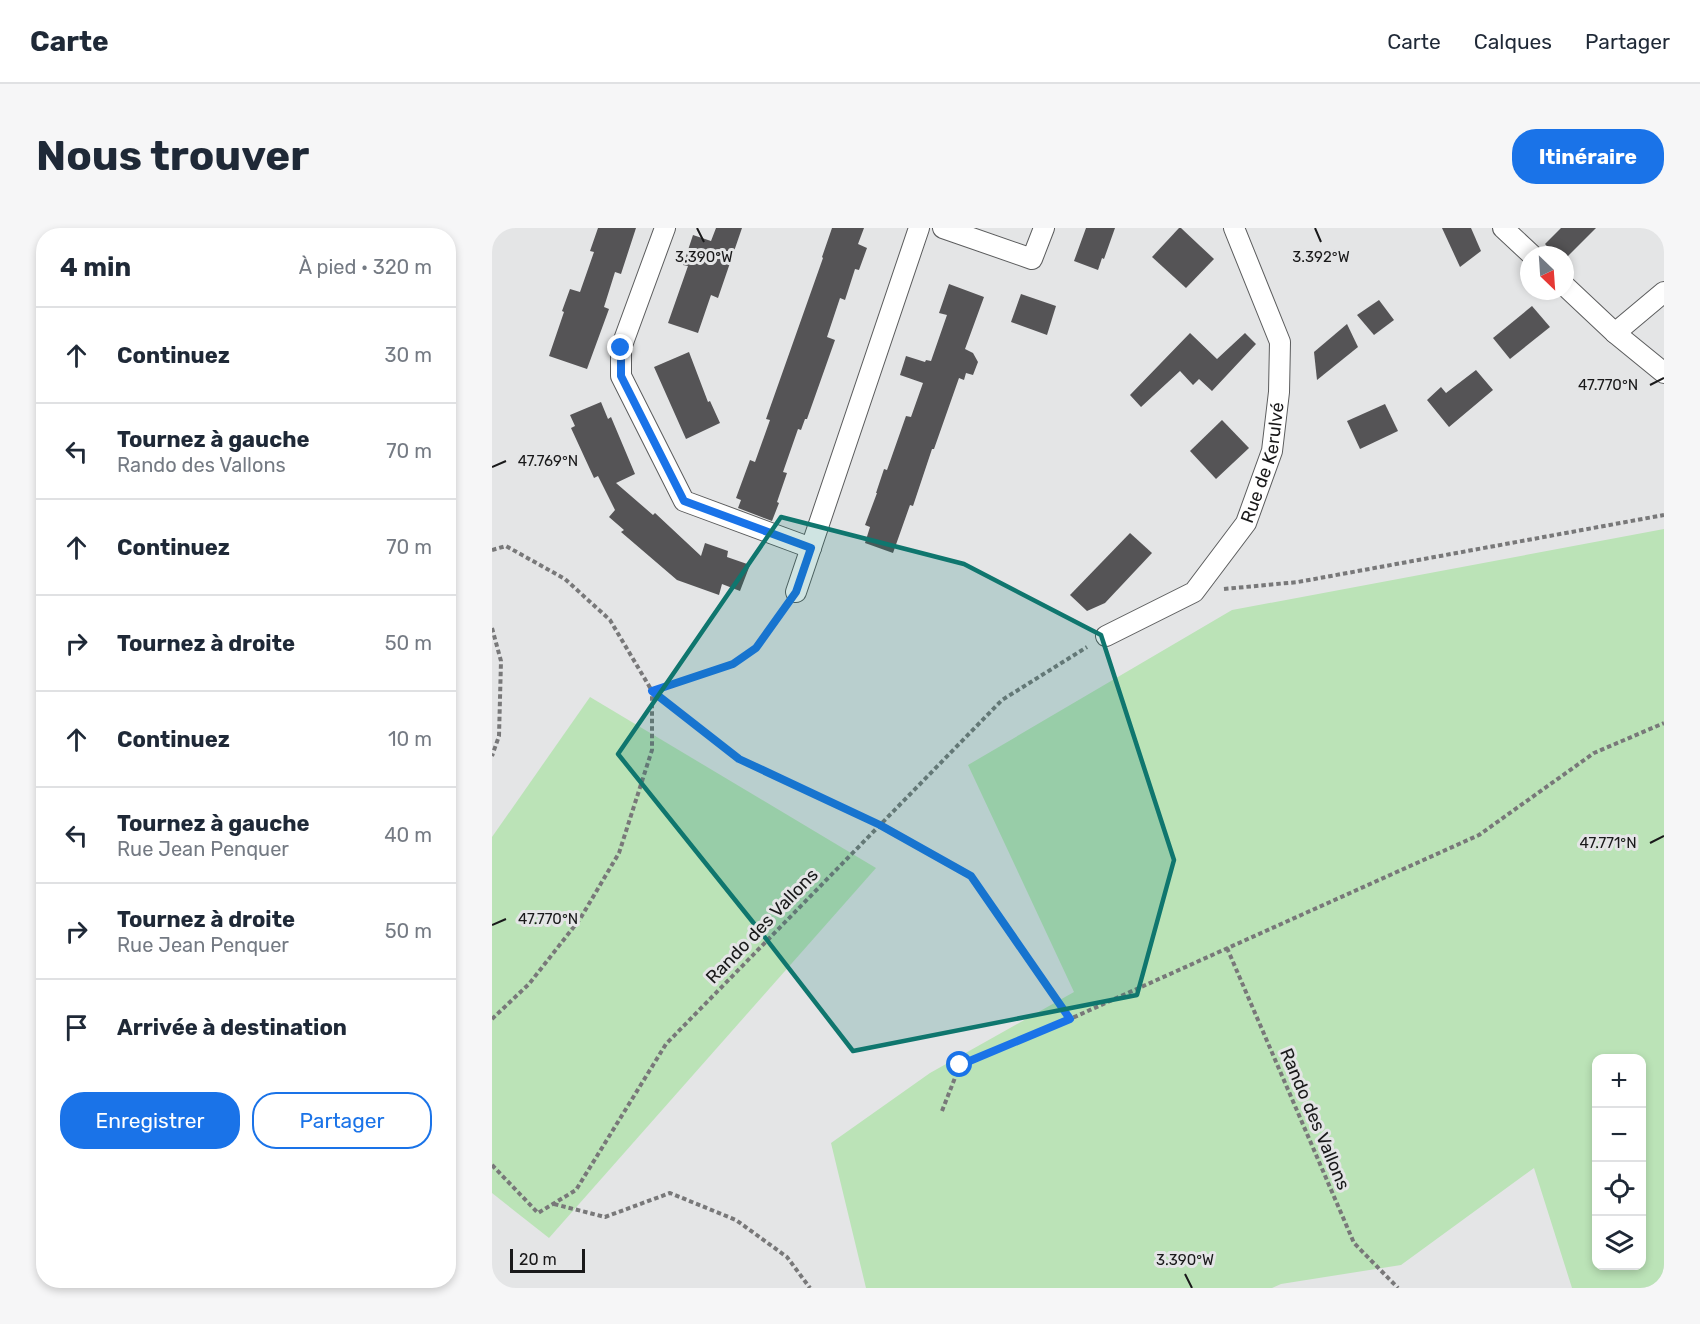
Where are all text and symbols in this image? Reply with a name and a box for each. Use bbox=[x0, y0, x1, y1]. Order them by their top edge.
text: Carte bbox=[30, 25, 109, 58]
text: Carte bbox=[1387, 29, 1441, 54]
text: Calques bbox=[1474, 29, 1552, 54]
text: Partager bbox=[1585, 29, 1670, 54]
button: Itinéraire bbox=[1512, 129, 1664, 184]
text: Nous trouver bbox=[36, 131, 309, 181]
north arrow bbox=[1520, 246, 1574, 300]
text: 3.390°W bbox=[675, 248, 733, 266]
text: 3.392°W bbox=[1292, 248, 1350, 266]
text: 4 min bbox=[60, 252, 131, 283]
text: À pied · 320 m bbox=[299, 255, 432, 279]
route end bbox=[607, 334, 633, 360]
icon: ahead bbox=[60, 339, 93, 372]
text: Continuez bbox=[117, 342, 230, 369]
text: 30 m bbox=[385, 343, 432, 367]
text: 47.770°N bbox=[1578, 376, 1638, 394]
street label: Rue de Kerulvé bbox=[1236, 401, 1289, 526]
text: Tournez à gauche bbox=[117, 426, 310, 453]
icon: left bbox=[60, 435, 93, 468]
text: 70 m bbox=[386, 439, 432, 463]
text: 47.769°N bbox=[518, 452, 578, 470]
text: Rando des Vallons bbox=[117, 453, 286, 477]
icon: ahead bbox=[60, 531, 93, 564]
text: Continuez bbox=[117, 534, 230, 561]
text: 70 m bbox=[386, 535, 432, 559]
icon: right bbox=[60, 627, 93, 660]
text: Tournez à droite bbox=[117, 630, 295, 657]
text: 50 m bbox=[385, 631, 432, 655]
icon: ahead bbox=[60, 723, 93, 756]
text: Continuez bbox=[117, 726, 230, 753]
text: 10 m bbox=[388, 727, 432, 751]
text: Tournez à gauche bbox=[117, 810, 310, 837]
icon: left bbox=[60, 819, 93, 852]
text: 40 m bbox=[384, 823, 432, 847]
text: 47.771°N bbox=[1579, 834, 1637, 852]
text: Rue Jean Penquer bbox=[117, 837, 289, 861]
street label: Rando des Vallons bbox=[701, 864, 823, 988]
text: Tournez à droite bbox=[117, 906, 295, 933]
text: 47.770°N bbox=[518, 910, 578, 928]
icon: right bbox=[60, 915, 93, 948]
text: 50 m bbox=[385, 919, 432, 943]
text: Rue Jean Penquer bbox=[117, 933, 289, 957]
icon: arrive bbox=[60, 1011, 93, 1044]
text: Arrivée à destination bbox=[117, 1014, 347, 1041]
street label: Rando des Vallons bbox=[1275, 1045, 1355, 1193]
route start bbox=[946, 1051, 972, 1077]
map controls bbox=[1592, 1054, 1646, 1270]
button: + bbox=[1592, 1054, 1646, 1108]
button: Enregistrer bbox=[60, 1092, 240, 1149]
button: Partager bbox=[252, 1092, 432, 1149]
button: − bbox=[1592, 1108, 1646, 1162]
button: locate bbox=[1592, 1162, 1646, 1216]
button: layers bbox=[1592, 1216, 1646, 1270]
scale bar bbox=[510, 1246, 585, 1274]
text: 20 m bbox=[519, 1250, 557, 1269]
text: 3.390°W bbox=[1156, 1251, 1214, 1269]

